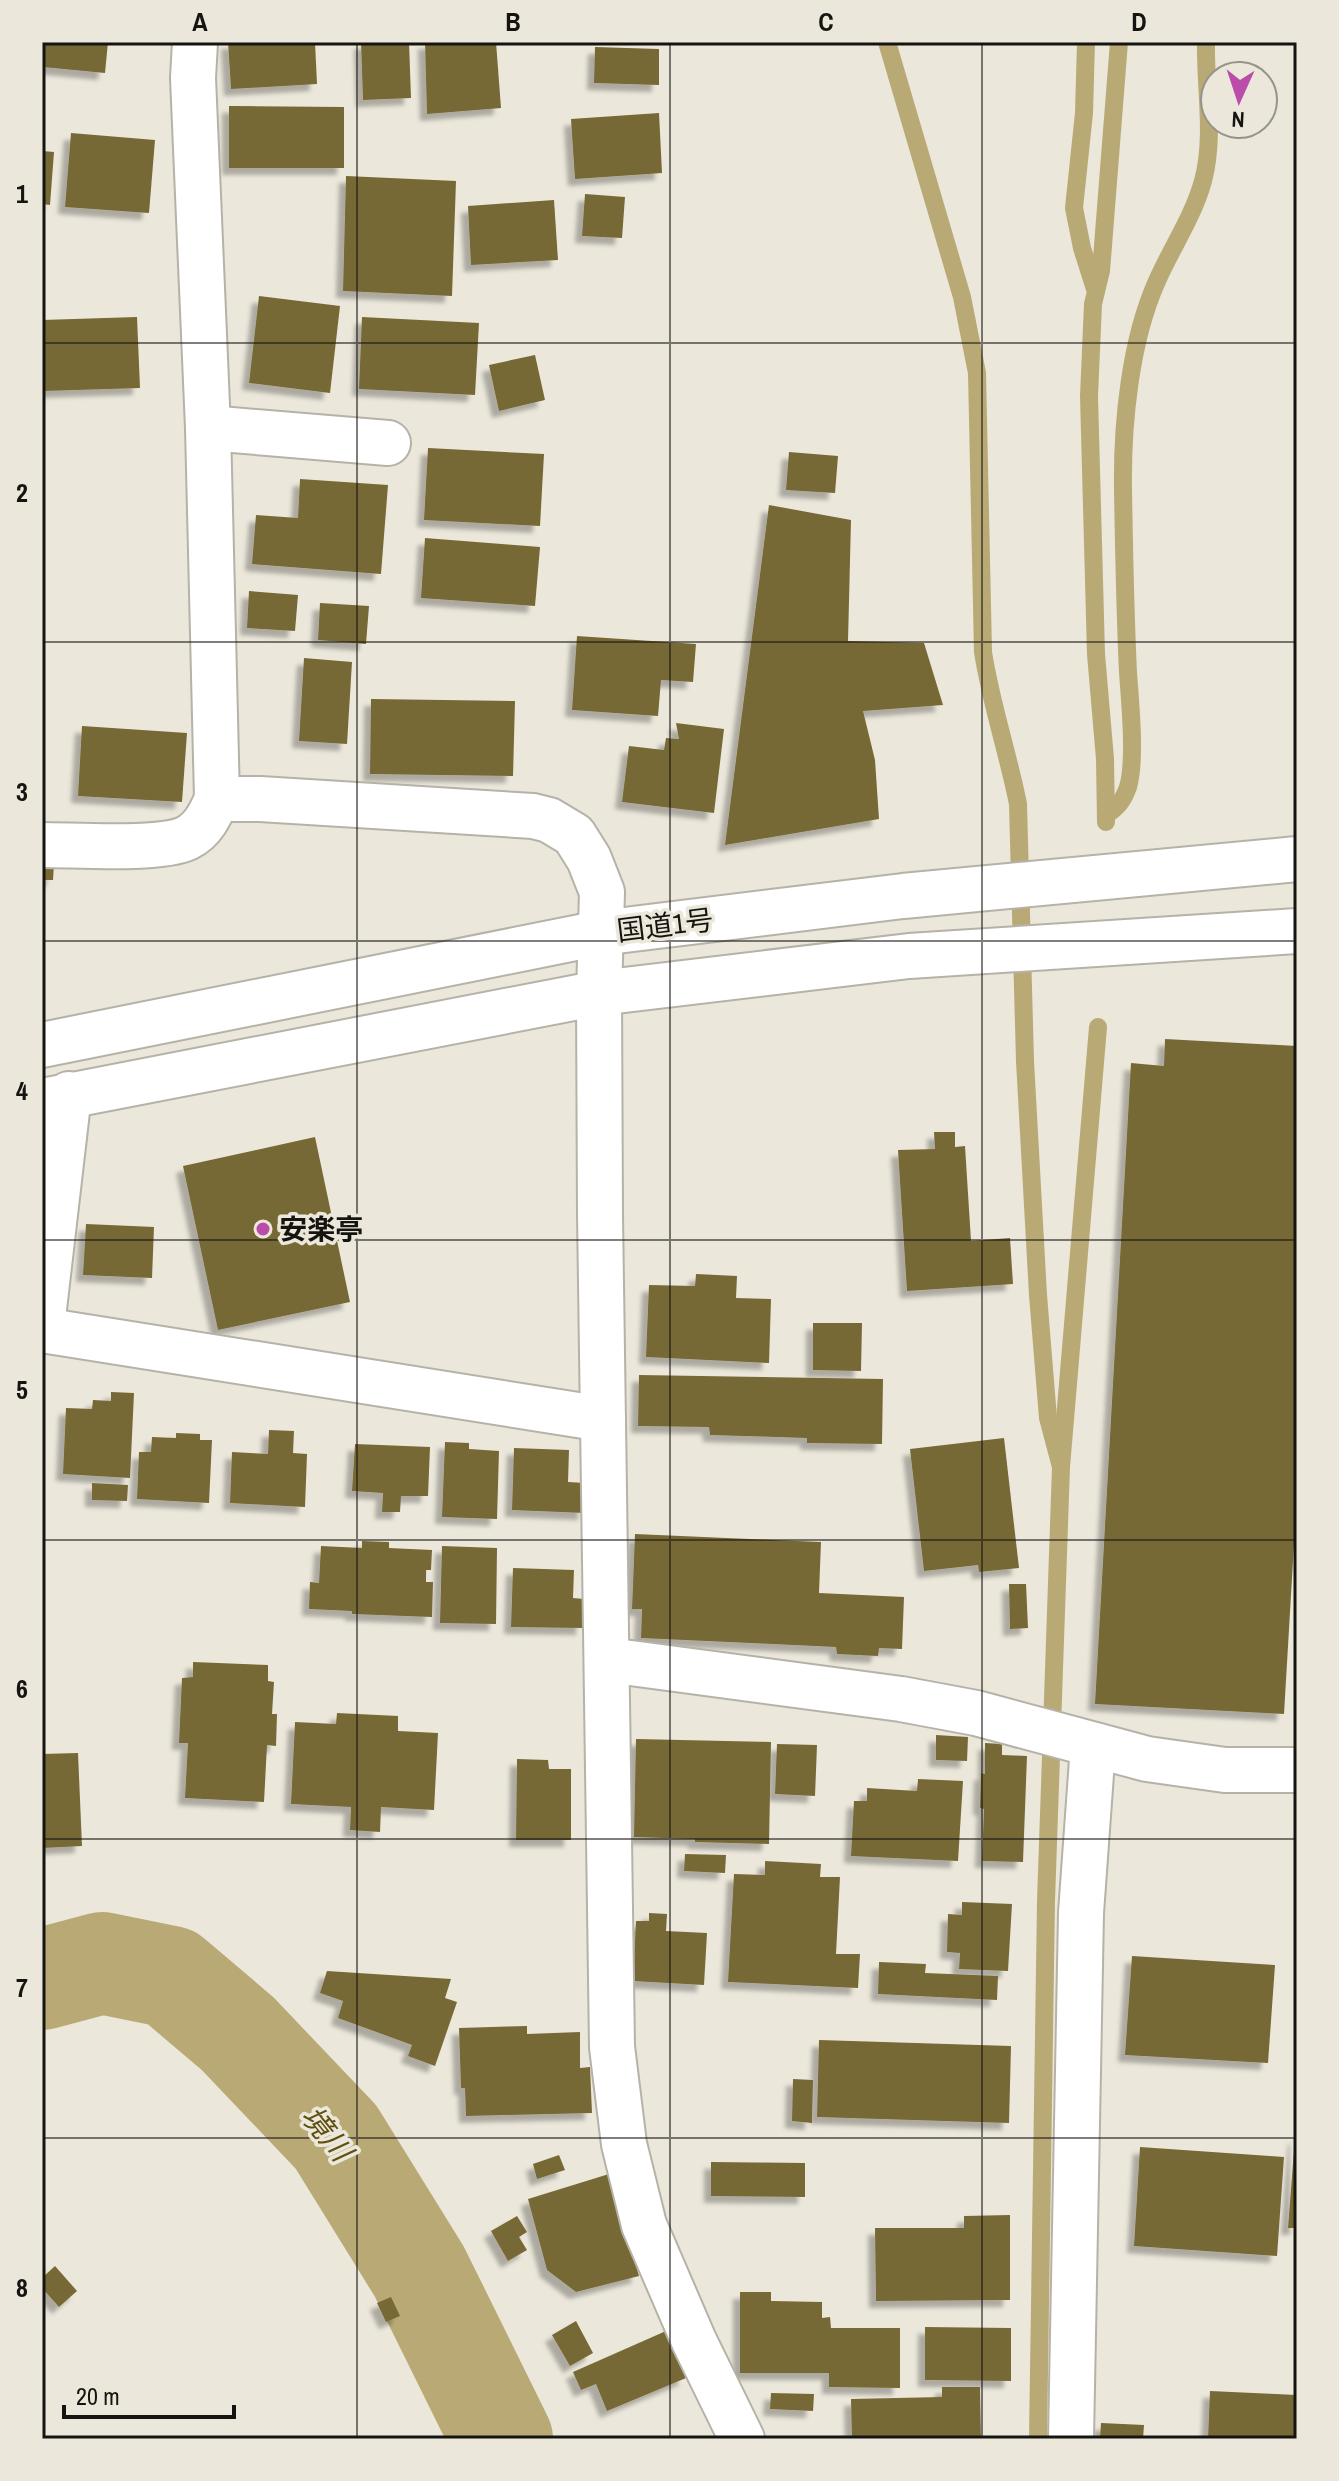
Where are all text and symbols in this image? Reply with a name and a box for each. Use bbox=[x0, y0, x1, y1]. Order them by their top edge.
text: A bbox=[192, 4, 208, 39]
text: B bbox=[505, 4, 521, 39]
text: C bbox=[818, 4, 834, 39]
text: D bbox=[1131, 4, 1147, 39]
north arrow bbox=[1199, 60, 1279, 140]
text: N bbox=[1231, 105, 1245, 135]
text: 1 bbox=[16, 176, 28, 211]
text: 2 bbox=[16, 475, 28, 510]
text: 3 bbox=[16, 774, 28, 809]
street label: 国道1号 bbox=[615, 900, 715, 950]
text: 4 bbox=[16, 1073, 28, 1108]
place label: 安楽亭 bbox=[279, 1210, 363, 1248]
marker: 安楽亭 bbox=[254, 1220, 272, 1238]
text: 5 bbox=[16, 1372, 28, 1407]
text: 6 bbox=[16, 1671, 28, 1706]
text: 7 bbox=[16, 1970, 28, 2005]
water label: 境川 bbox=[293, 2097, 363, 2171]
text: 8 bbox=[16, 2270, 28, 2305]
scale bar bbox=[64, 2369, 234, 2419]
text: 20 m bbox=[76, 2380, 120, 2412]

